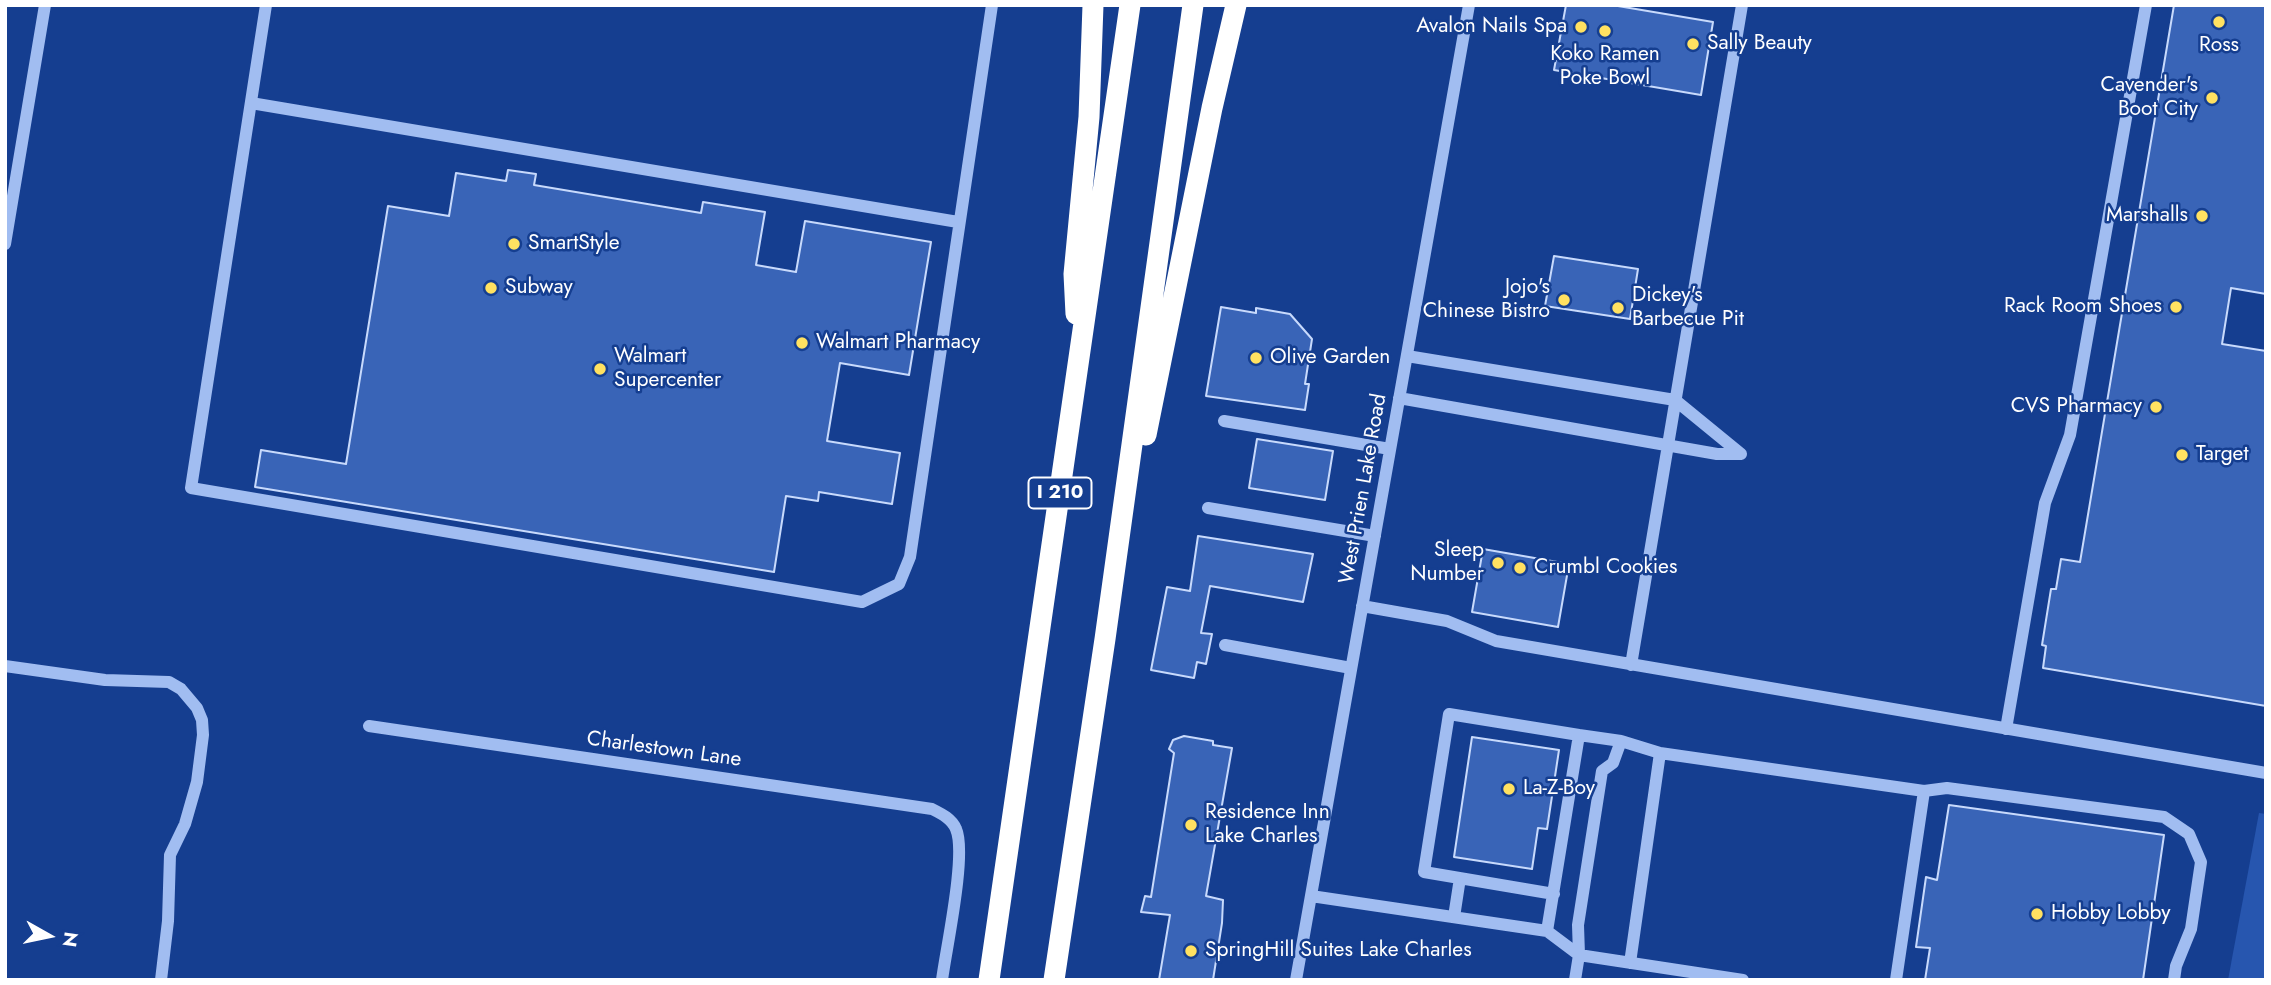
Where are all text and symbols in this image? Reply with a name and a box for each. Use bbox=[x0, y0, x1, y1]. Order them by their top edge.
place label: Avalon Nails Spa bbox=[1416, 14, 1567, 40]
marker: Ross bbox=[2211, 14, 2227, 30]
marker: Avalon Nails Spa bbox=[1573, 19, 1589, 35]
marker: Koko Ramen Poke Bowl bbox=[1597, 23, 1613, 39]
place label: Sally Beauty bbox=[1707, 31, 1812, 57]
place label: Ross bbox=[2199, 33, 2239, 59]
marker: Sally Beauty bbox=[1685, 36, 1701, 52]
place label: Koko Ramen Poke Bowl bbox=[1550, 42, 1660, 92]
place label: Cavender's Boot City bbox=[2101, 73, 2198, 123]
marker: Cavender's Boot City bbox=[2204, 90, 2220, 106]
place label: Marshalls bbox=[2106, 203, 2188, 229]
marker: Marshalls bbox=[2194, 208, 2210, 224]
place label: SmartStyle bbox=[528, 231, 620, 257]
marker: SmartStyle bbox=[506, 236, 522, 252]
place label: Subway bbox=[505, 275, 573, 301]
place label: Jojo's Chinese Bistro bbox=[1423, 275, 1550, 325]
marker: Subway bbox=[483, 280, 499, 296]
place label: Dickey's Barbecue Pit bbox=[1632, 283, 1744, 333]
marker: Jojo's Chinese Bistro bbox=[1556, 292, 1572, 308]
place label: Rack Room Shoes bbox=[2004, 294, 2162, 320]
marker: Rack Room Shoes bbox=[2168, 299, 2184, 315]
marker: Dickey's Barbecue Pit bbox=[1610, 300, 1626, 316]
place label: Walmart Pharmacy bbox=[816, 330, 980, 356]
marker: Walmart Pharmacy bbox=[794, 335, 810, 351]
place label: Walmart Supercenter bbox=[614, 344, 721, 394]
place label: Olive Garden bbox=[1270, 345, 1390, 371]
marker: Olive Garden bbox=[1248, 350, 1264, 366]
marker: Walmart Supercenter bbox=[592, 361, 608, 377]
street label: West Prien Lake Road bbox=[1335, 392, 1393, 586]
place label: CVS Pharmacy bbox=[2011, 394, 2142, 420]
marker: CVS Pharmacy bbox=[2148, 399, 2164, 415]
place label: Target bbox=[2196, 442, 2248, 468]
marker: Target bbox=[2174, 447, 2190, 463]
road number: I 210 bbox=[1028, 478, 1092, 508]
place label: Sleep Number bbox=[1410, 538, 1484, 588]
marker: Sleep Number bbox=[1490, 555, 1506, 571]
place label: Crumbl Cookies bbox=[1534, 555, 1677, 581]
marker: Crumbl Cookies bbox=[1512, 560, 1528, 576]
street label: Charlestown Lane bbox=[585, 727, 743, 773]
place label: La-Z-Boy bbox=[1523, 776, 1595, 802]
marker: La-Z-Boy bbox=[1501, 781, 1517, 797]
place label: Residence Inn Lake Charles bbox=[1205, 800, 1330, 850]
marker: Residence Inn Lake Charles bbox=[1183, 817, 1199, 833]
north arrow bbox=[14, 901, 84, 971]
place label: Hobby Lobby bbox=[2051, 901, 2170, 927]
marker: Hobby Lobby bbox=[2029, 906, 2045, 922]
text: N bbox=[56, 930, 85, 949]
place label: SpringHill Suites Lake Charles bbox=[1205, 938, 1472, 964]
marker: SpringHill Suites Lake Charles bbox=[1183, 943, 1199, 959]

